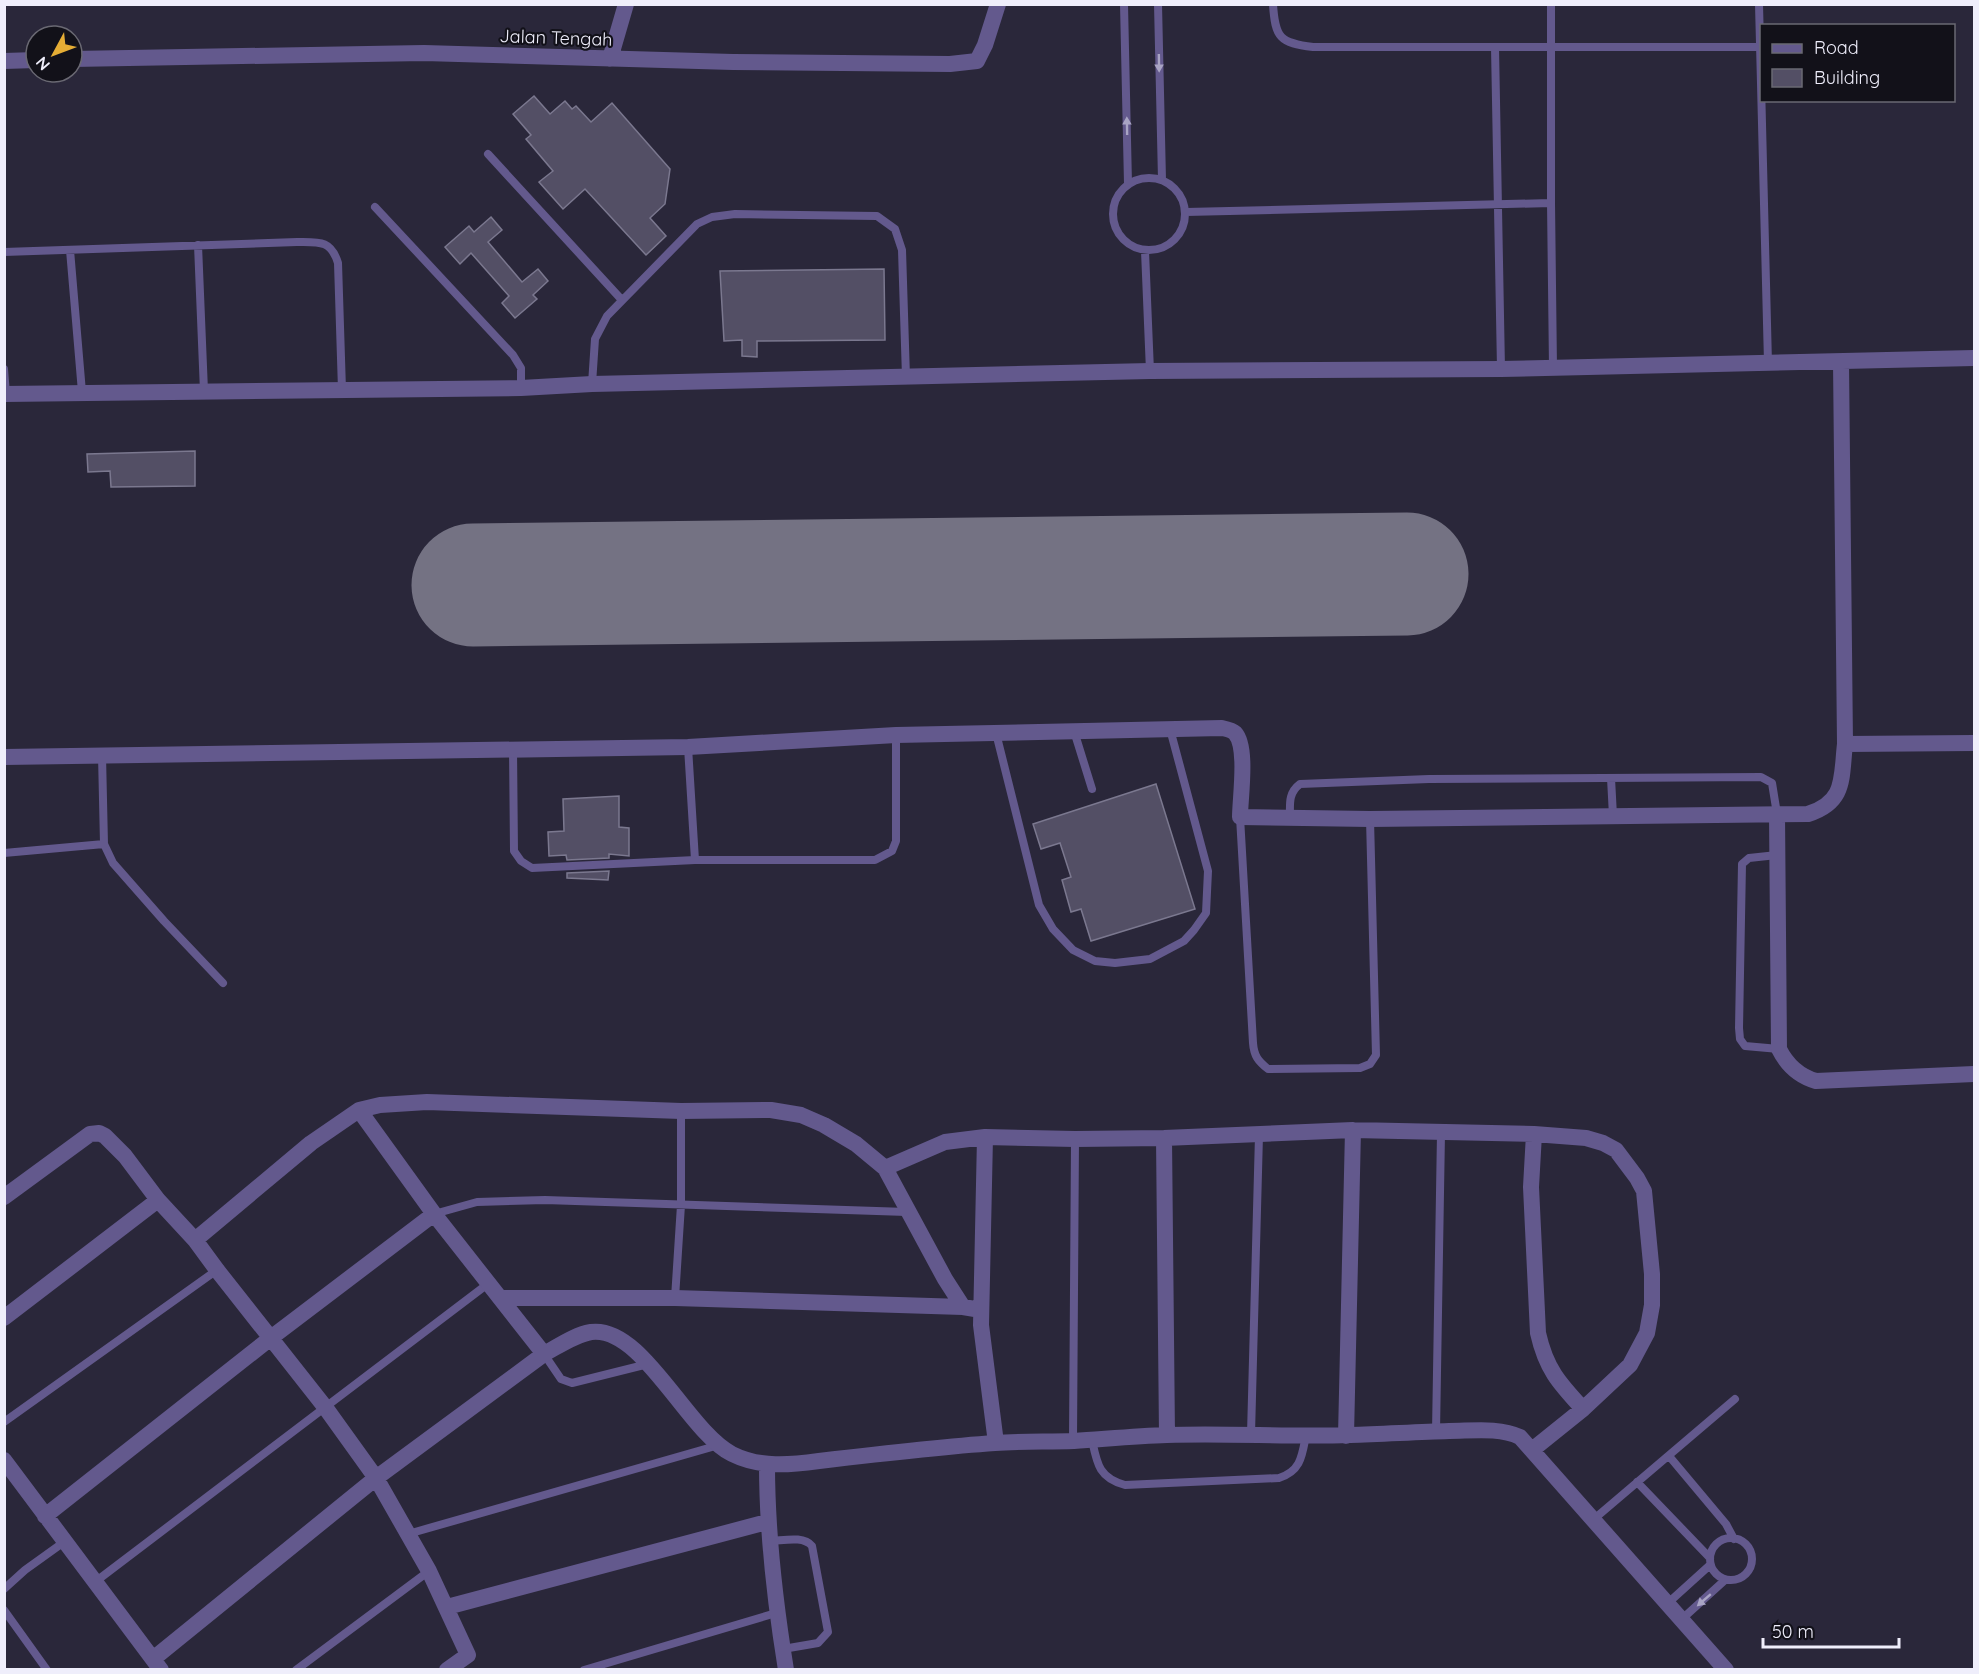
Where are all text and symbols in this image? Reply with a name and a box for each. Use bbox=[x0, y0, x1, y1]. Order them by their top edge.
north arrow bbox=[24, 24, 84, 84]
street label: Jalan Tengah bbox=[499, 24, 613, 51]
legend bbox=[1760, 24, 1955, 102]
text: Road bbox=[1814, 36, 1859, 59]
text: N bbox=[31, 53, 54, 75]
one-way arrow bbox=[1154, 53, 1164, 72]
text: Building bbox=[1814, 66, 1880, 89]
one-way arrow bbox=[1122, 116, 1131, 135]
one-way arrow bbox=[1696, 1593, 1712, 1606]
scale bar bbox=[1763, 1611, 1900, 1649]
text: 50 m bbox=[1772, 1620, 1814, 1643]

